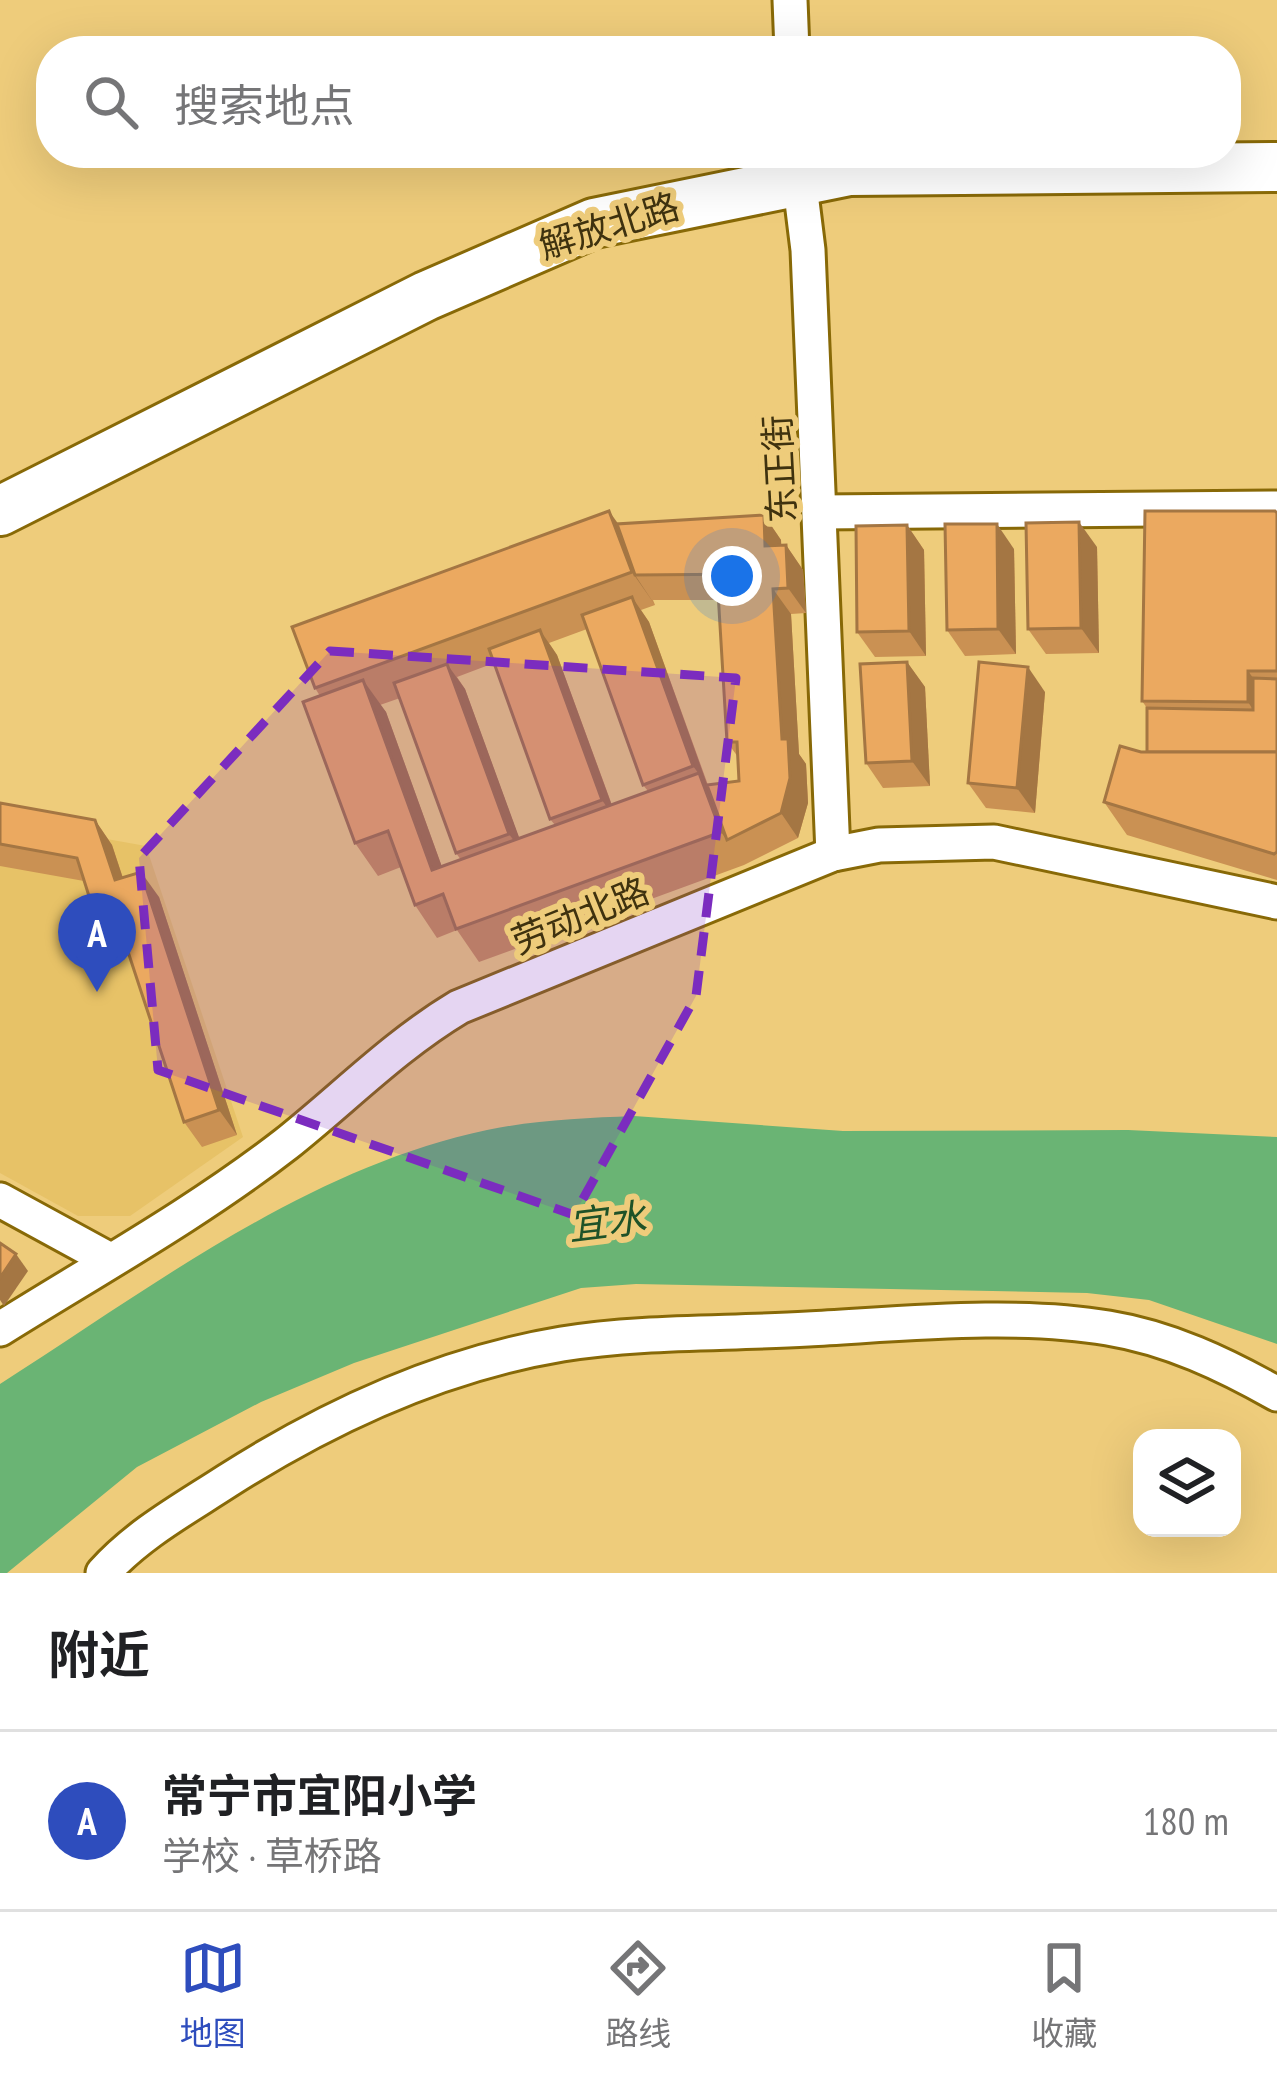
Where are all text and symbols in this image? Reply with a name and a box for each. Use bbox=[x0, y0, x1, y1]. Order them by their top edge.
search box bbox=[36, 36, 1241, 168]
icon: search bbox=[78, 69, 144, 135]
text: 搜索地点 bbox=[174, 76, 354, 134]
street label: 解放北路 bbox=[533, 181, 685, 269]
street label: 东正街 bbox=[753, 414, 805, 524]
your location bbox=[702, 546, 762, 606]
street label: 劳动北路 bbox=[504, 866, 656, 964]
pin: A bbox=[58, 893, 136, 992]
water label: 宜水 bbox=[565, 1191, 651, 1251]
map controls bbox=[1133, 1429, 1241, 1537]
button: layers bbox=[1133, 1429, 1241, 1537]
text: 附近 bbox=[48, 1621, 150, 1687]
text: 常宁市宜阳小学 bbox=[162, 1766, 477, 1824]
text: A bbox=[77, 1795, 97, 1846]
text: 180 m bbox=[1143, 1795, 1229, 1846]
text: 学校 · 草桥路 bbox=[162, 1830, 382, 1881]
tab: 地图 bbox=[180, 1935, 246, 2055]
tab: 路线 bbox=[605, 1935, 671, 2055]
tab: 收藏 bbox=[1031, 1935, 1097, 2055]

